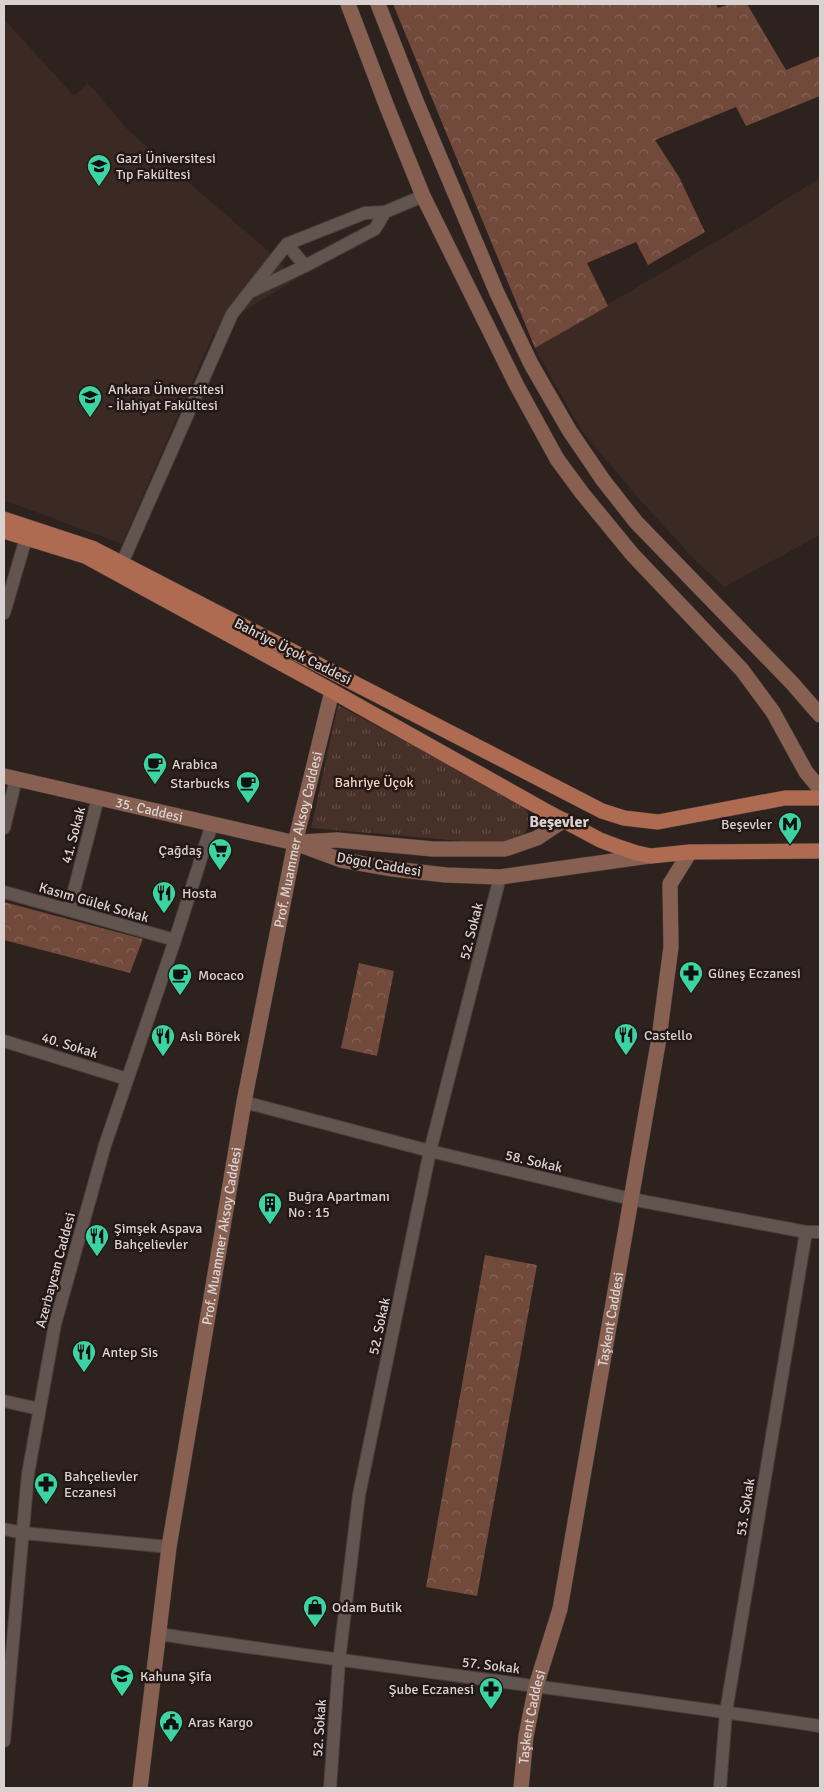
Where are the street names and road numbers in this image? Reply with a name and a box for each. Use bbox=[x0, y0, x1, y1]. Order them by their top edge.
street label: Bahriye Üçok Caddesi bbox=[231, 615, 354, 688]
street label: Prof. Muammer Aksoy Caddesi bbox=[271, 750, 326, 929]
street label: 35. Caddesi bbox=[114, 794, 185, 826]
street label: 41. Sokak bbox=[58, 805, 89, 865]
street label: Dögol Caddesi bbox=[335, 849, 422, 880]
street label: Kasım Gülek Sokak bbox=[37, 879, 151, 926]
street label: 52. Sokak bbox=[456, 901, 487, 961]
street label: 40. Sokak bbox=[40, 1029, 100, 1062]
street label: Prof. Muammer Aksoy Caddesi bbox=[199, 1146, 245, 1326]
street label: 58. Sokak bbox=[504, 1147, 564, 1176]
street label: Azerbaycan Caddesi bbox=[32, 1210, 79, 1330]
street label: Taşkent Caddesi bbox=[594, 1271, 627, 1368]
street label: 52. Sokak bbox=[365, 1296, 394, 1356]
street label: 53. Sokak bbox=[733, 1477, 758, 1537]
street label: 57. Sokak bbox=[461, 1654, 521, 1677]
street label: Taşkent Caddesi bbox=[515, 1668, 550, 1765]
street label: 52. Sokak bbox=[309, 1698, 330, 1758]

